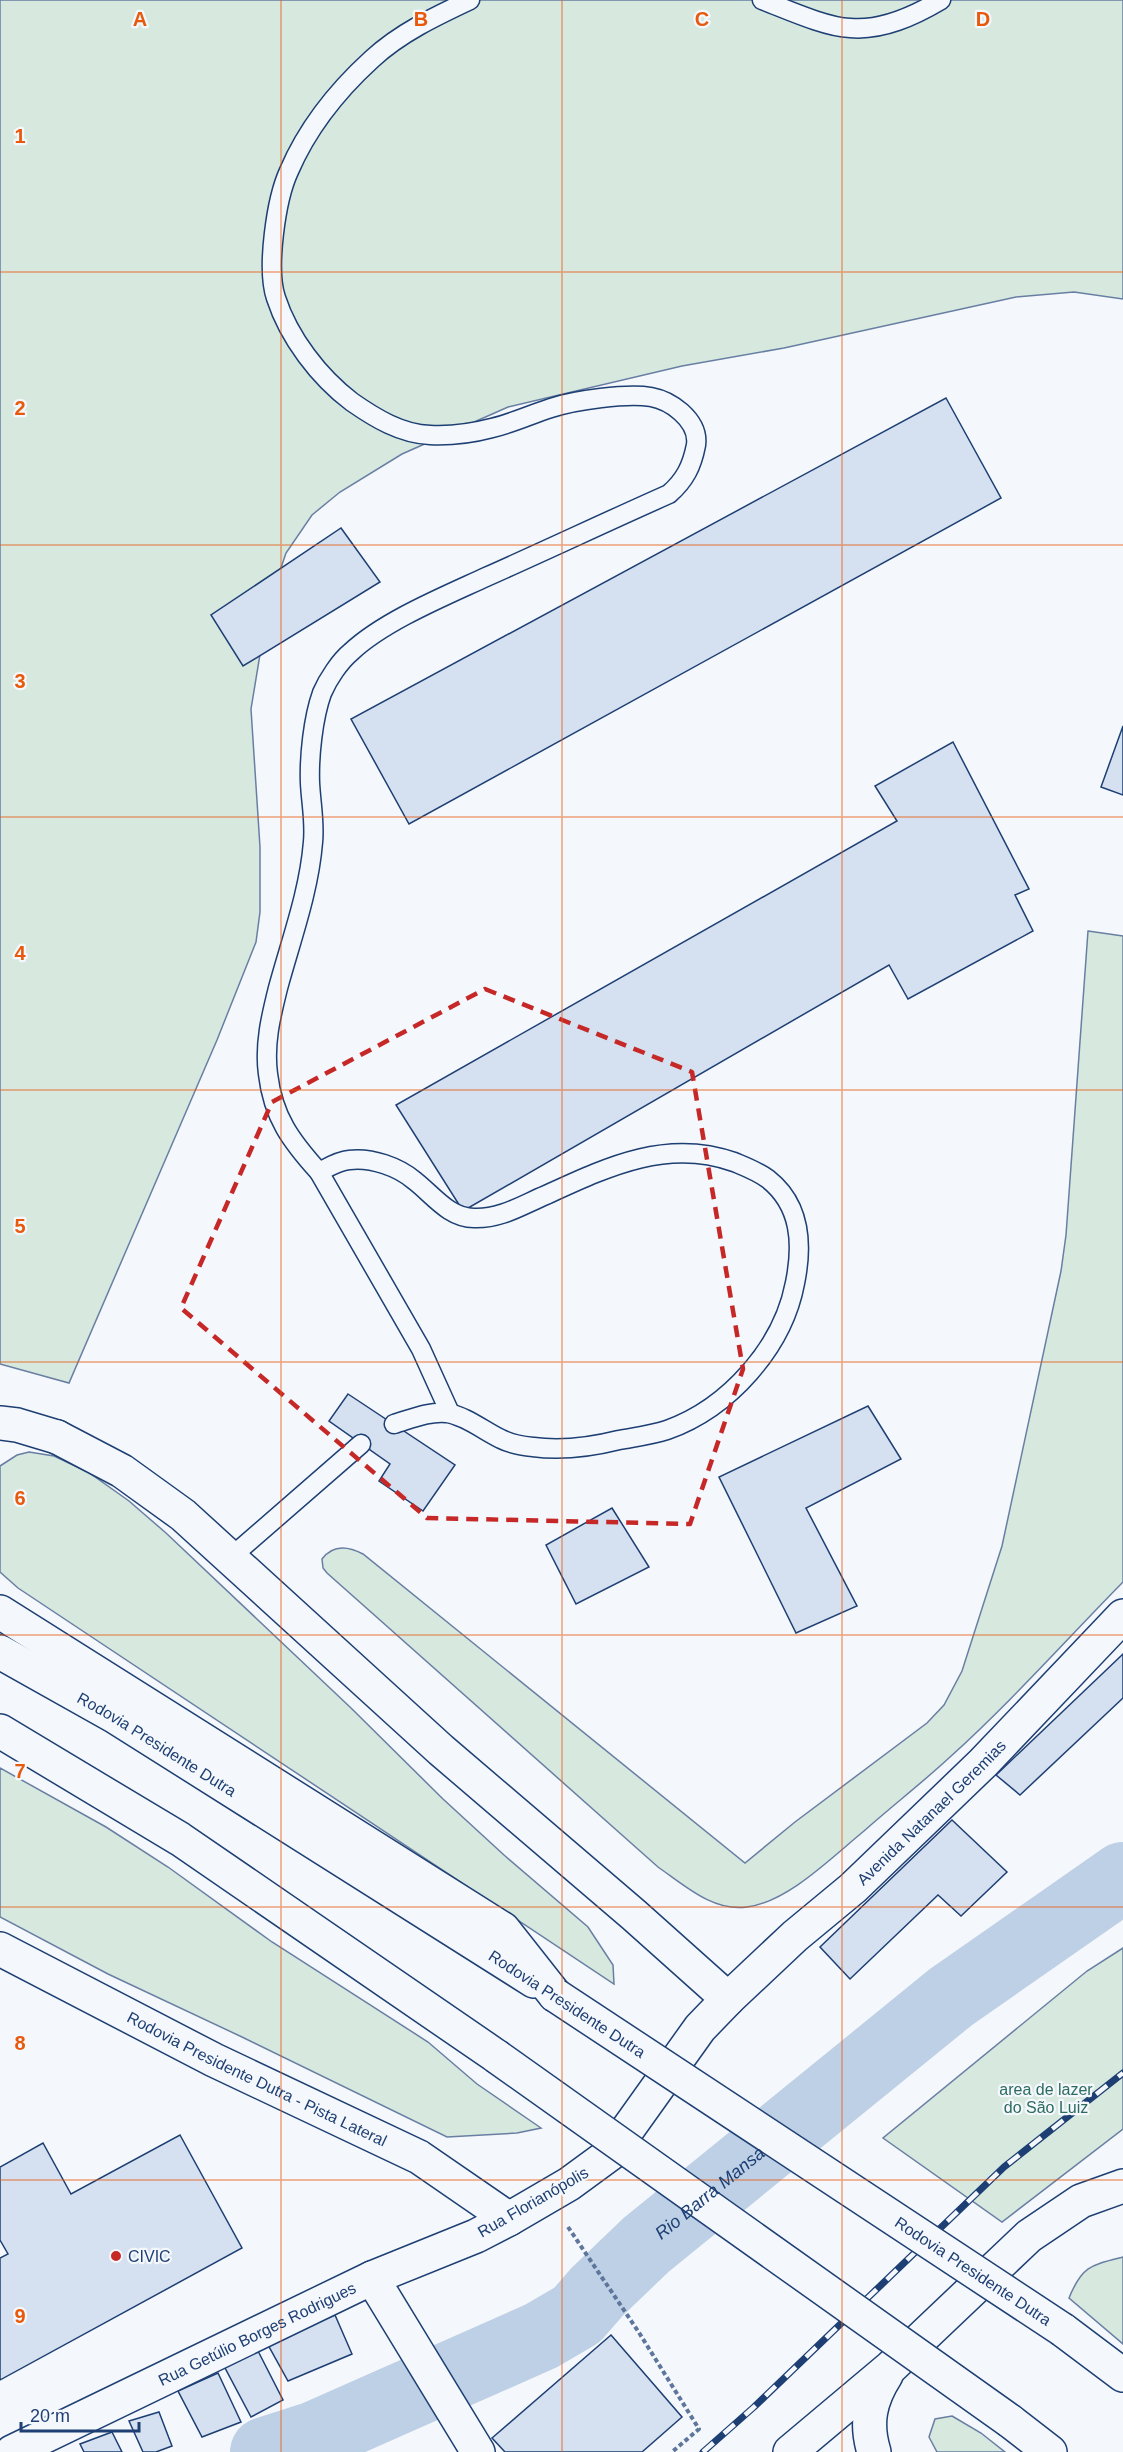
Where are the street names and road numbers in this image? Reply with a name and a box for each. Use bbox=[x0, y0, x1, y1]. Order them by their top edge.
street label: Rodovia Presidente Dutra bbox=[75, 1689, 240, 1800]
street label: Avenida Natanael Geremias bbox=[853, 1737, 1009, 1888]
street label: Rodovia Presidente Dutra bbox=[486, 1947, 649, 2061]
street label: Rodovia Presidente Dutra - Pista Lateral bbox=[125, 2008, 390, 2149]
street label: Rua Florianópolis bbox=[475, 2164, 591, 2240]
street label: Rodovia Presidente Dutra bbox=[892, 2213, 1055, 2328]
street label: Rua Getúlio Borges Rodrigues bbox=[155, 2279, 358, 2389]

